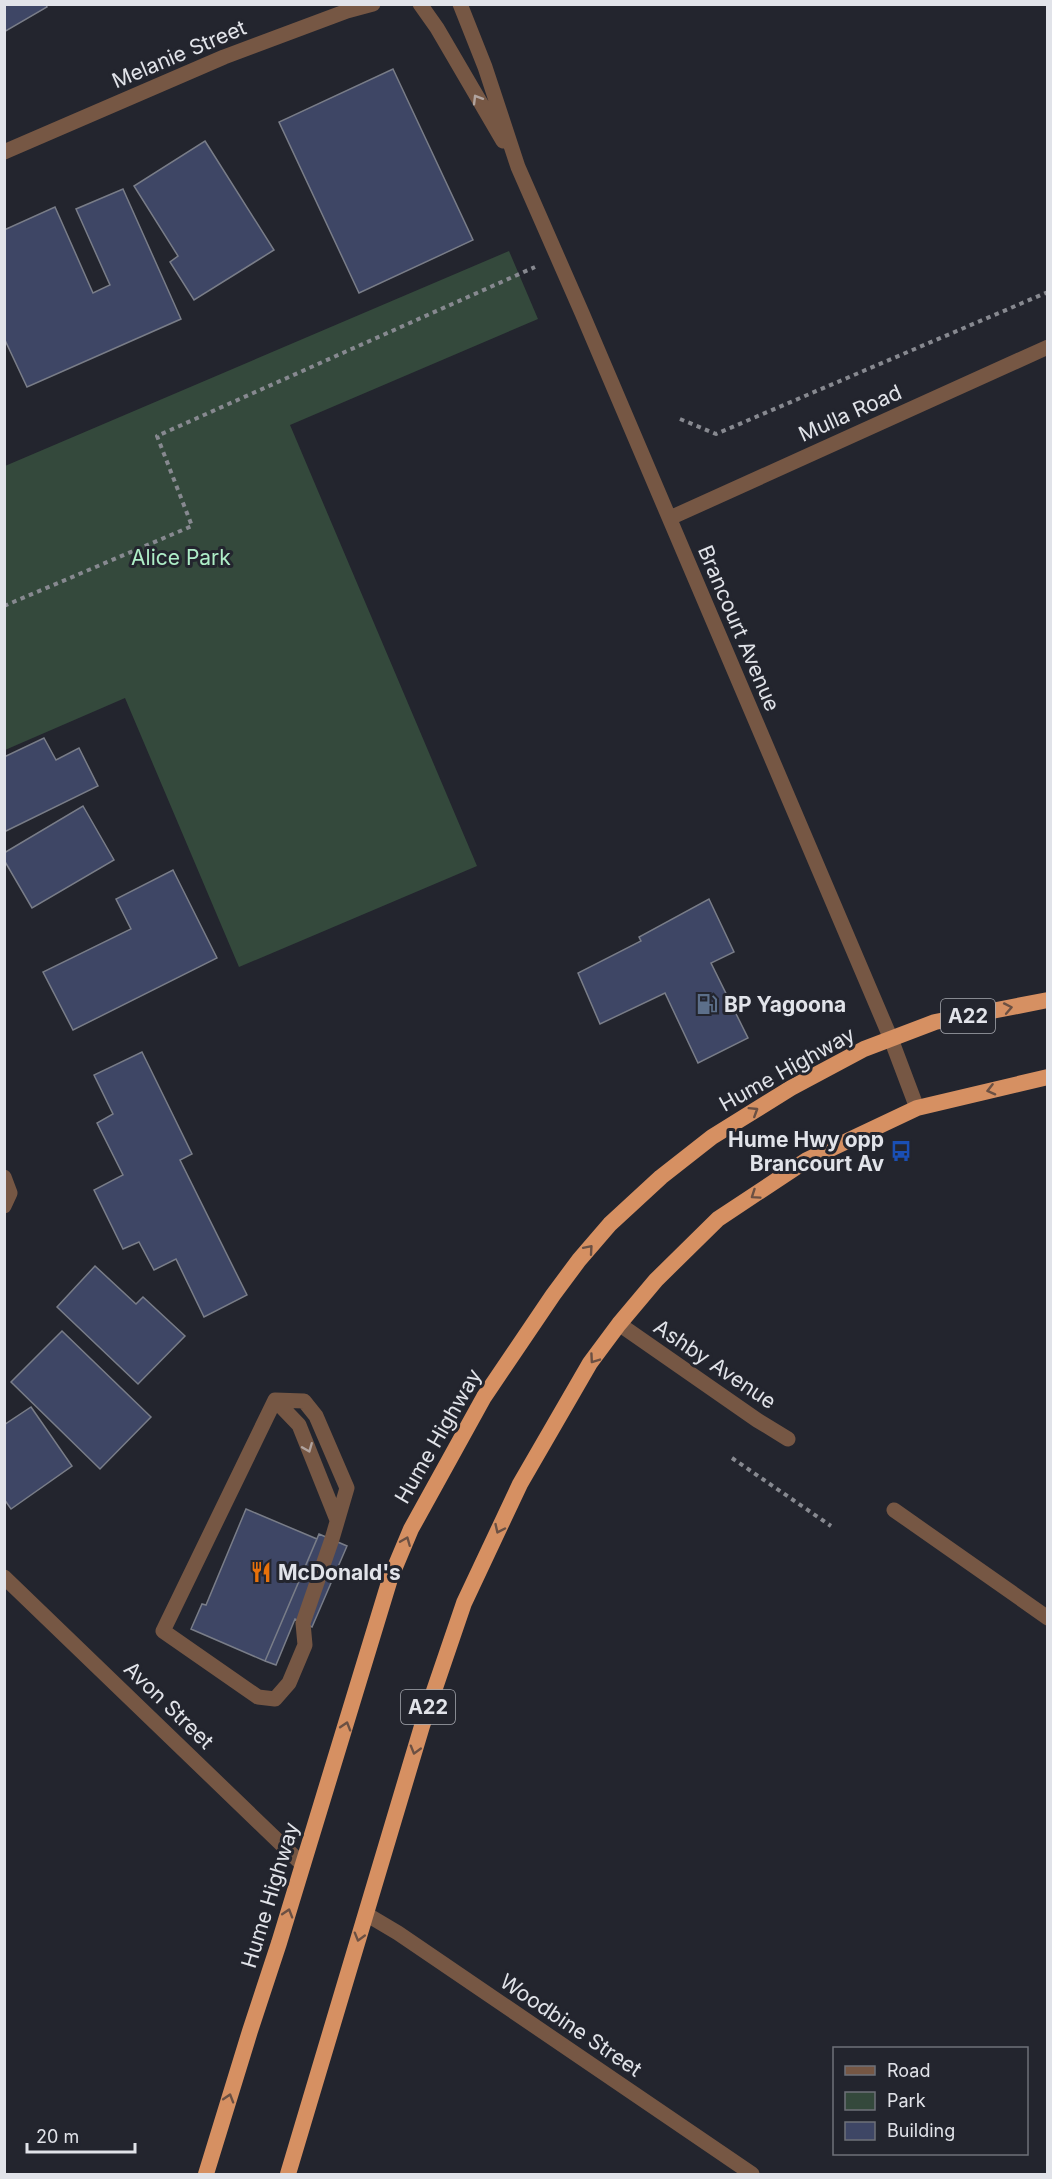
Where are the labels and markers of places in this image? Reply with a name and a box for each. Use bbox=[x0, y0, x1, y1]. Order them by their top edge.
fuel station icon: BP Yagoona bbox=[695, 992, 719, 1016]
place label: BP Yagoona bbox=[724, 992, 846, 1017]
place label: Hume Hwy opp Brancourt Av bbox=[728, 1127, 884, 1176]
bus stop icon: Hume Hwy opp Brancourt Av bbox=[889, 1139, 913, 1163]
restaurant icon: McDonald's bbox=[249, 1560, 273, 1584]
place label: McDonald's bbox=[278, 1560, 401, 1585]

